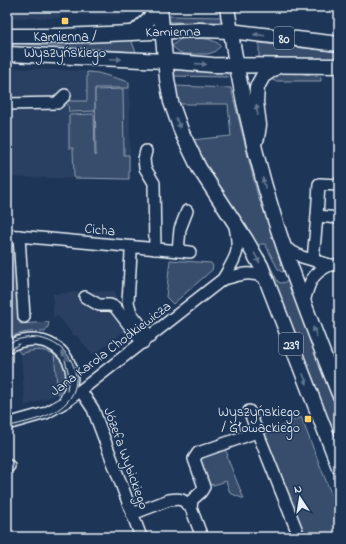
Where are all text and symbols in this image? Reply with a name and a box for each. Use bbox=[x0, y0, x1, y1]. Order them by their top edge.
marker: Kamienna / Wyszyńskiego bbox=[60, 16, 70, 26]
street label: Kamienna bbox=[145, 22, 201, 43]
place label: Kamienna / Wyszyńskiego bbox=[24, 27, 106, 65]
road number: 80 bbox=[274, 27, 294, 49]
one-way arrow bbox=[253, 31, 265, 38]
one-way arrow bbox=[110, 56, 123, 62]
one-way arrow bbox=[195, 60, 207, 67]
one-way arrow bbox=[254, 104, 260, 116]
one-way arrow bbox=[176, 118, 182, 130]
one-way arrow bbox=[261, 177, 267, 189]
street label: Cicha bbox=[84, 218, 116, 243]
one-way arrow bbox=[253, 252, 260, 264]
street label: Jana Karola Chodkiewicza bbox=[46, 297, 176, 402]
one-way arrow bbox=[311, 325, 317, 337]
road number: 239 bbox=[279, 333, 303, 355]
one-way arrow bbox=[61, 351, 69, 361]
one-way arrow bbox=[302, 373, 308, 385]
place label: Wyszyńskiego / Głowackiego bbox=[218, 402, 300, 440]
street label: Józefa Wybickiego bbox=[96, 405, 154, 513]
marker: Wyszyńskiego / Głowackiego bbox=[303, 414, 313, 424]
north arrow bbox=[280, 478, 320, 518]
text: N bbox=[293, 481, 303, 498]

